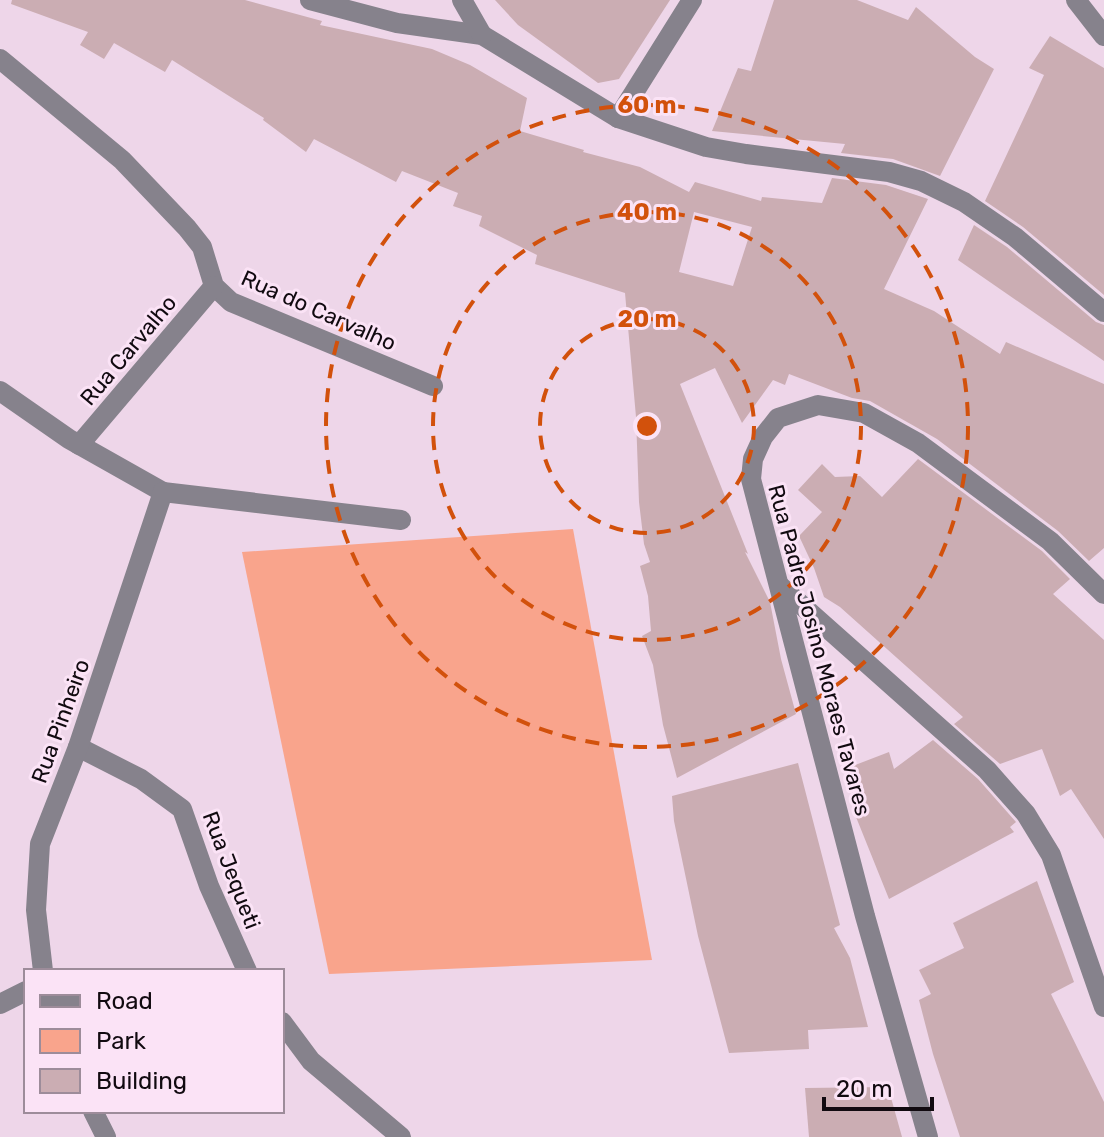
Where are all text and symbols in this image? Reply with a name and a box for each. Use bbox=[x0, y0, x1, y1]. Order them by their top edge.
text: 60 m bbox=[617, 91, 677, 119]
text: 40 m bbox=[617, 198, 677, 226]
street label: Rua do Carvalho bbox=[237, 264, 400, 357]
street label: Rua Carvalho bbox=[74, 290, 182, 411]
text: 20 m bbox=[617, 305, 677, 333]
centre of rings bbox=[633, 412, 661, 440]
street label: Rua Padre Josino Moraes Tavares bbox=[762, 482, 877, 819]
street label: Rua Pinheiro bbox=[26, 656, 95, 787]
street label: Rua Jequeti bbox=[197, 807, 266, 933]
legend bbox=[24, 969, 284, 1113]
text: Road bbox=[96, 987, 153, 1015]
text: Park bbox=[96, 1027, 147, 1055]
scale bar bbox=[824, 1061, 932, 1111]
text: Building bbox=[96, 1067, 187, 1095]
text: 20 m bbox=[836, 1075, 893, 1103]

